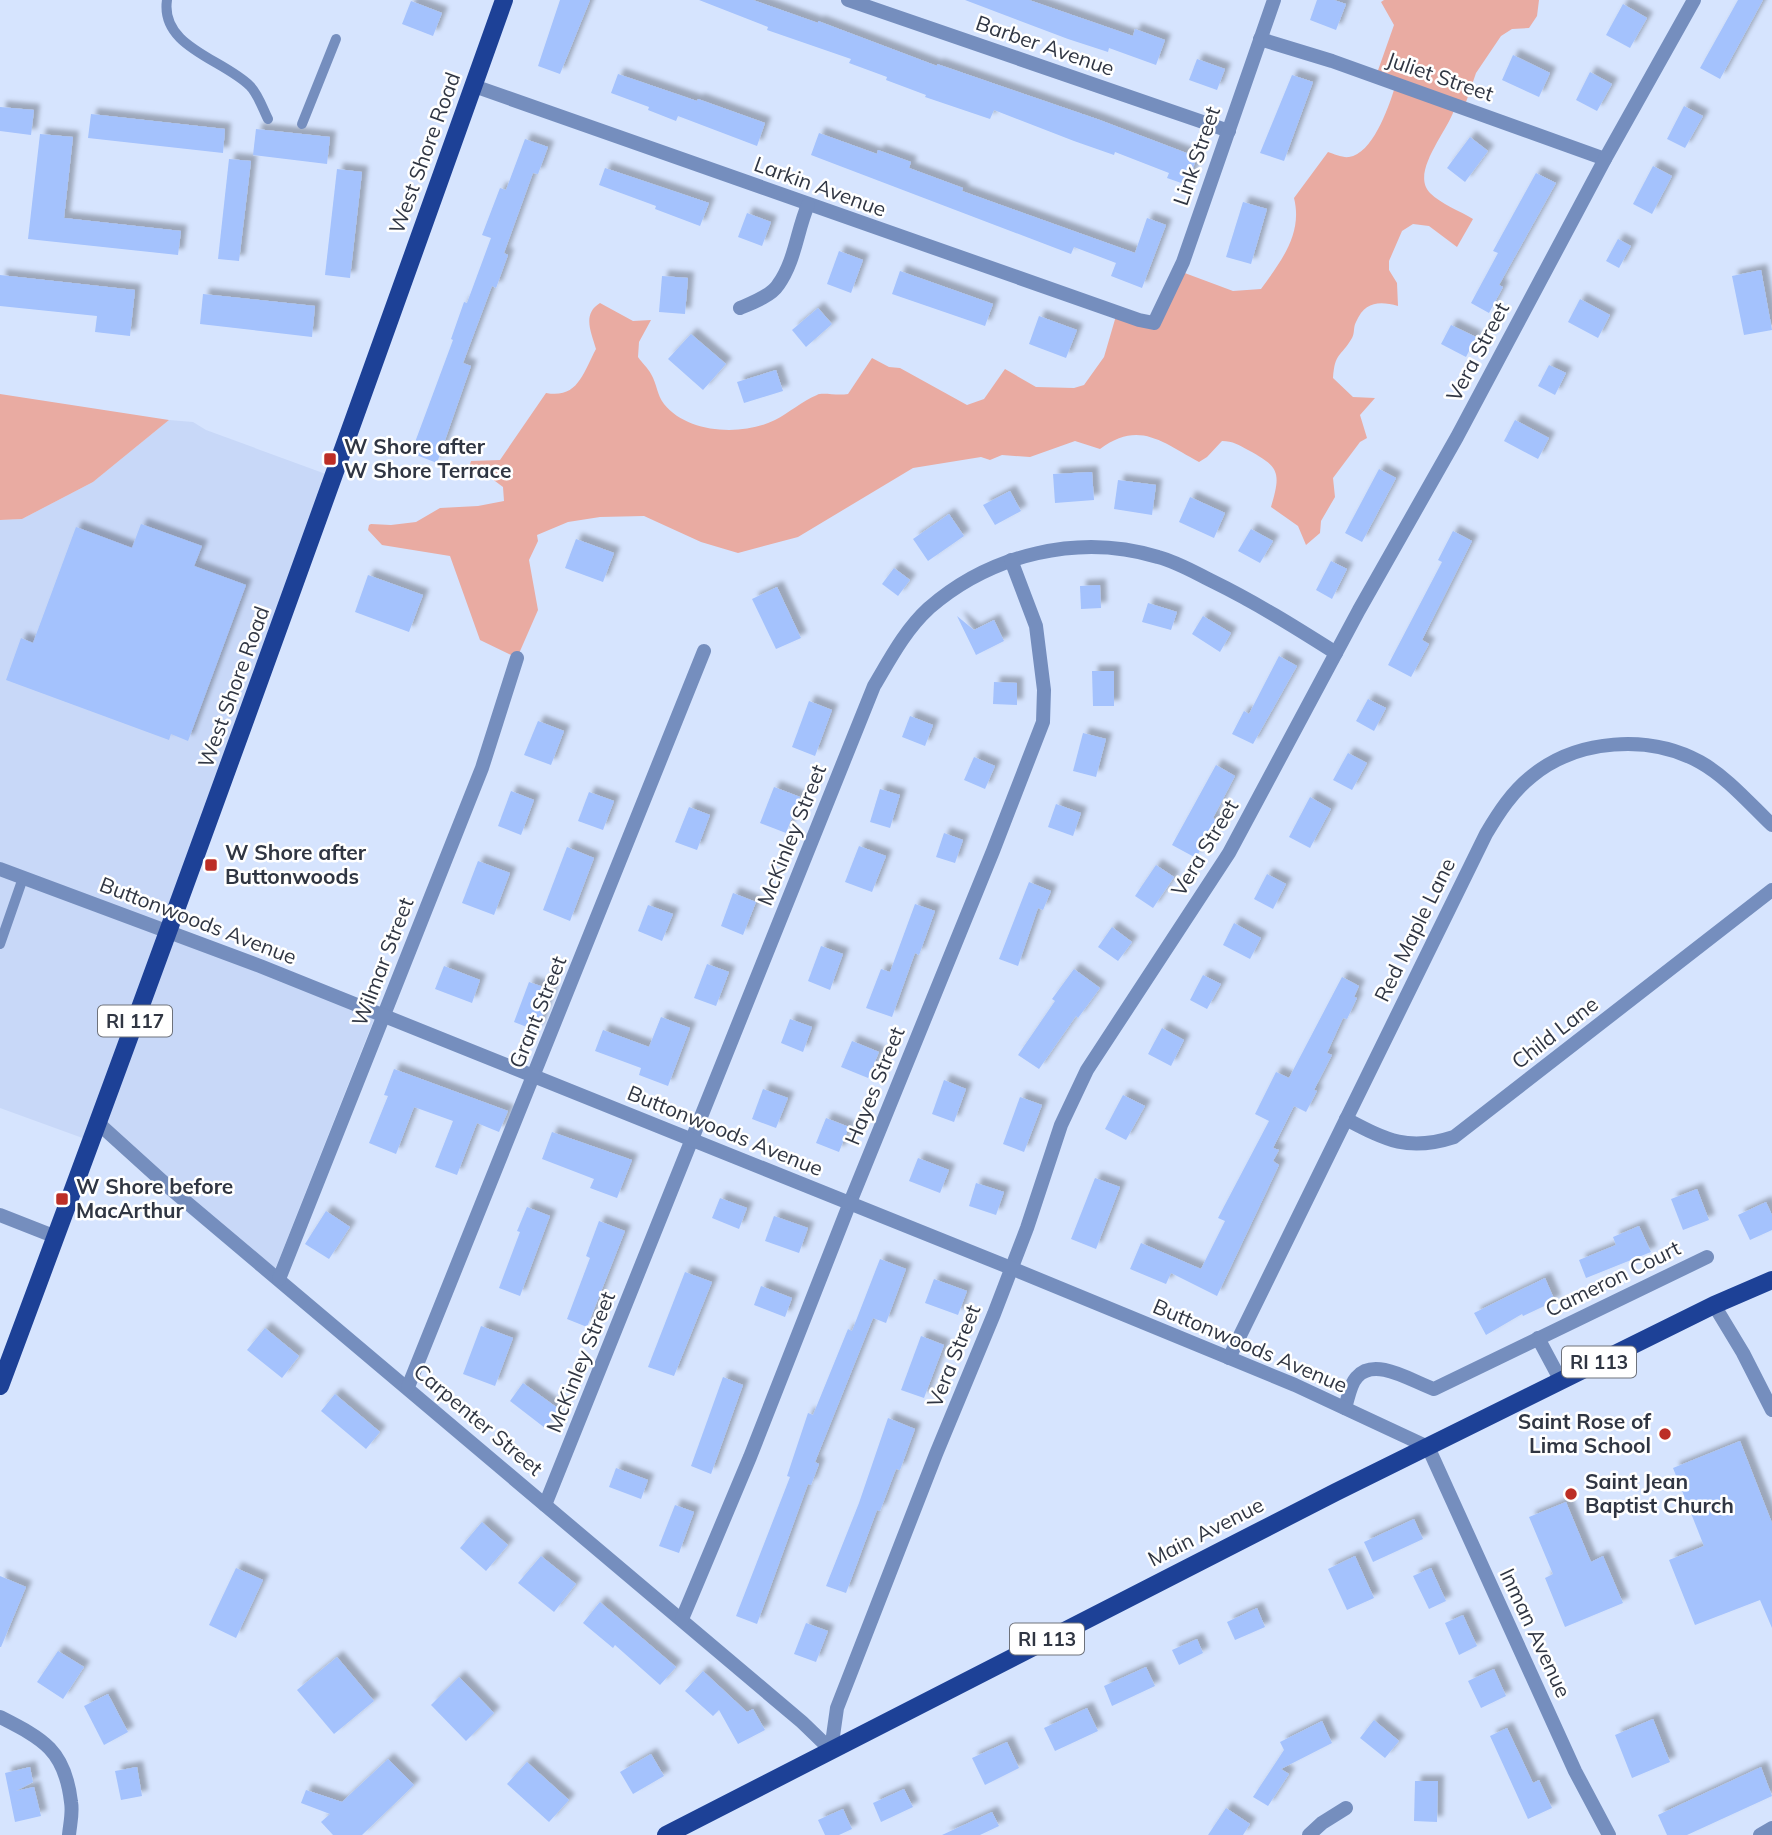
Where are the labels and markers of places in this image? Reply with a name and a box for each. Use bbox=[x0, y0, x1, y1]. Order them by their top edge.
place label: W Shore after W Shore Terrace bbox=[344, 433, 511, 483]
marker: W Shore after W Shore Terrace bbox=[322, 451, 338, 467]
place label: W Shore after Buttonwoods bbox=[225, 839, 367, 889]
marker: W Shore after Buttonwoods bbox=[203, 857, 219, 873]
place label: W Shore before MacArthur bbox=[76, 1173, 233, 1223]
marker: W Shore before MacArthur bbox=[54, 1191, 70, 1207]
place label: Saint Rose of Lima School bbox=[1518, 1408, 1652, 1458]
marker: Saint Rose of Lima School bbox=[1657, 1426, 1673, 1442]
place label: Saint Jean Baptist Church bbox=[1585, 1468, 1734, 1518]
marker: Saint Jean Baptist Church bbox=[1563, 1486, 1579, 1502]

